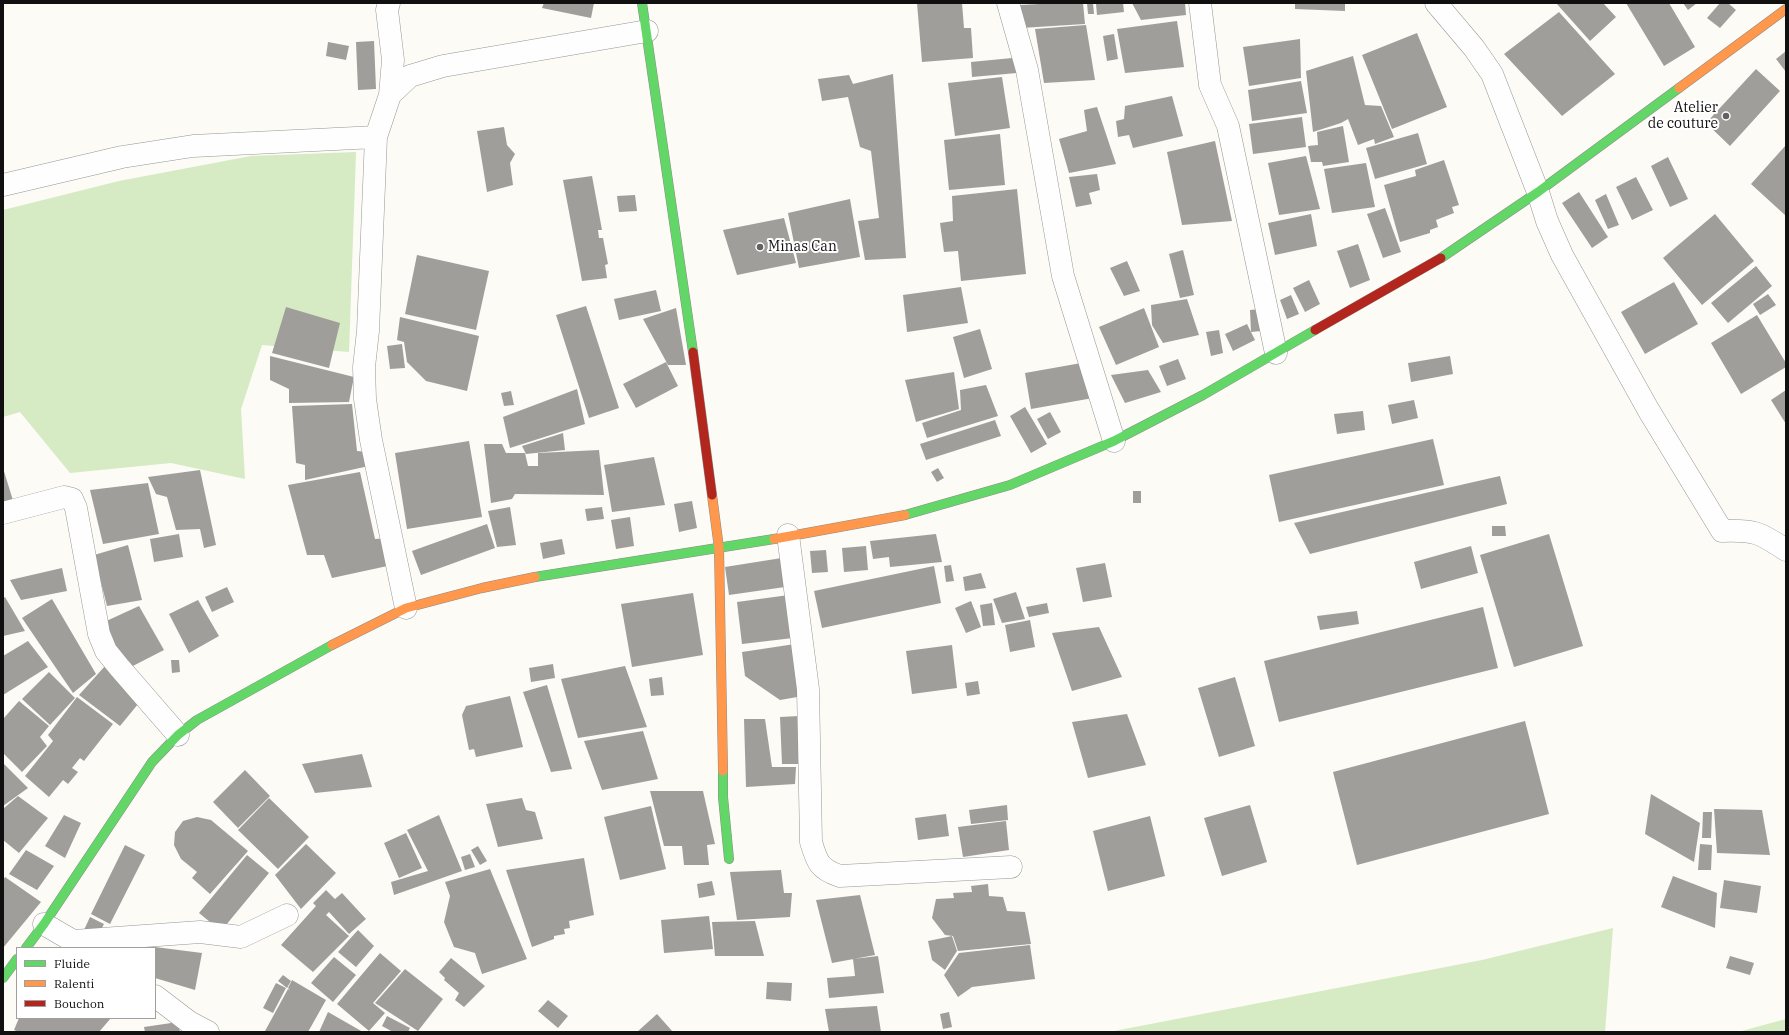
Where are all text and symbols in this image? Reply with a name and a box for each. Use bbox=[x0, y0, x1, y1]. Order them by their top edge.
place label: Atelier de couture bbox=[1648, 100, 1718, 132]
marker: Atelier de couture bbox=[1721, 111, 1731, 121]
place label: Minas Can bbox=[768, 239, 837, 255]
marker: Minas Can bbox=[755, 242, 765, 252]
legend bbox=[16, 947, 156, 1019]
text: Fluide bbox=[54, 956, 90, 971]
text: Ralenti bbox=[54, 976, 94, 991]
text: Bouchon bbox=[54, 996, 104, 1011]

